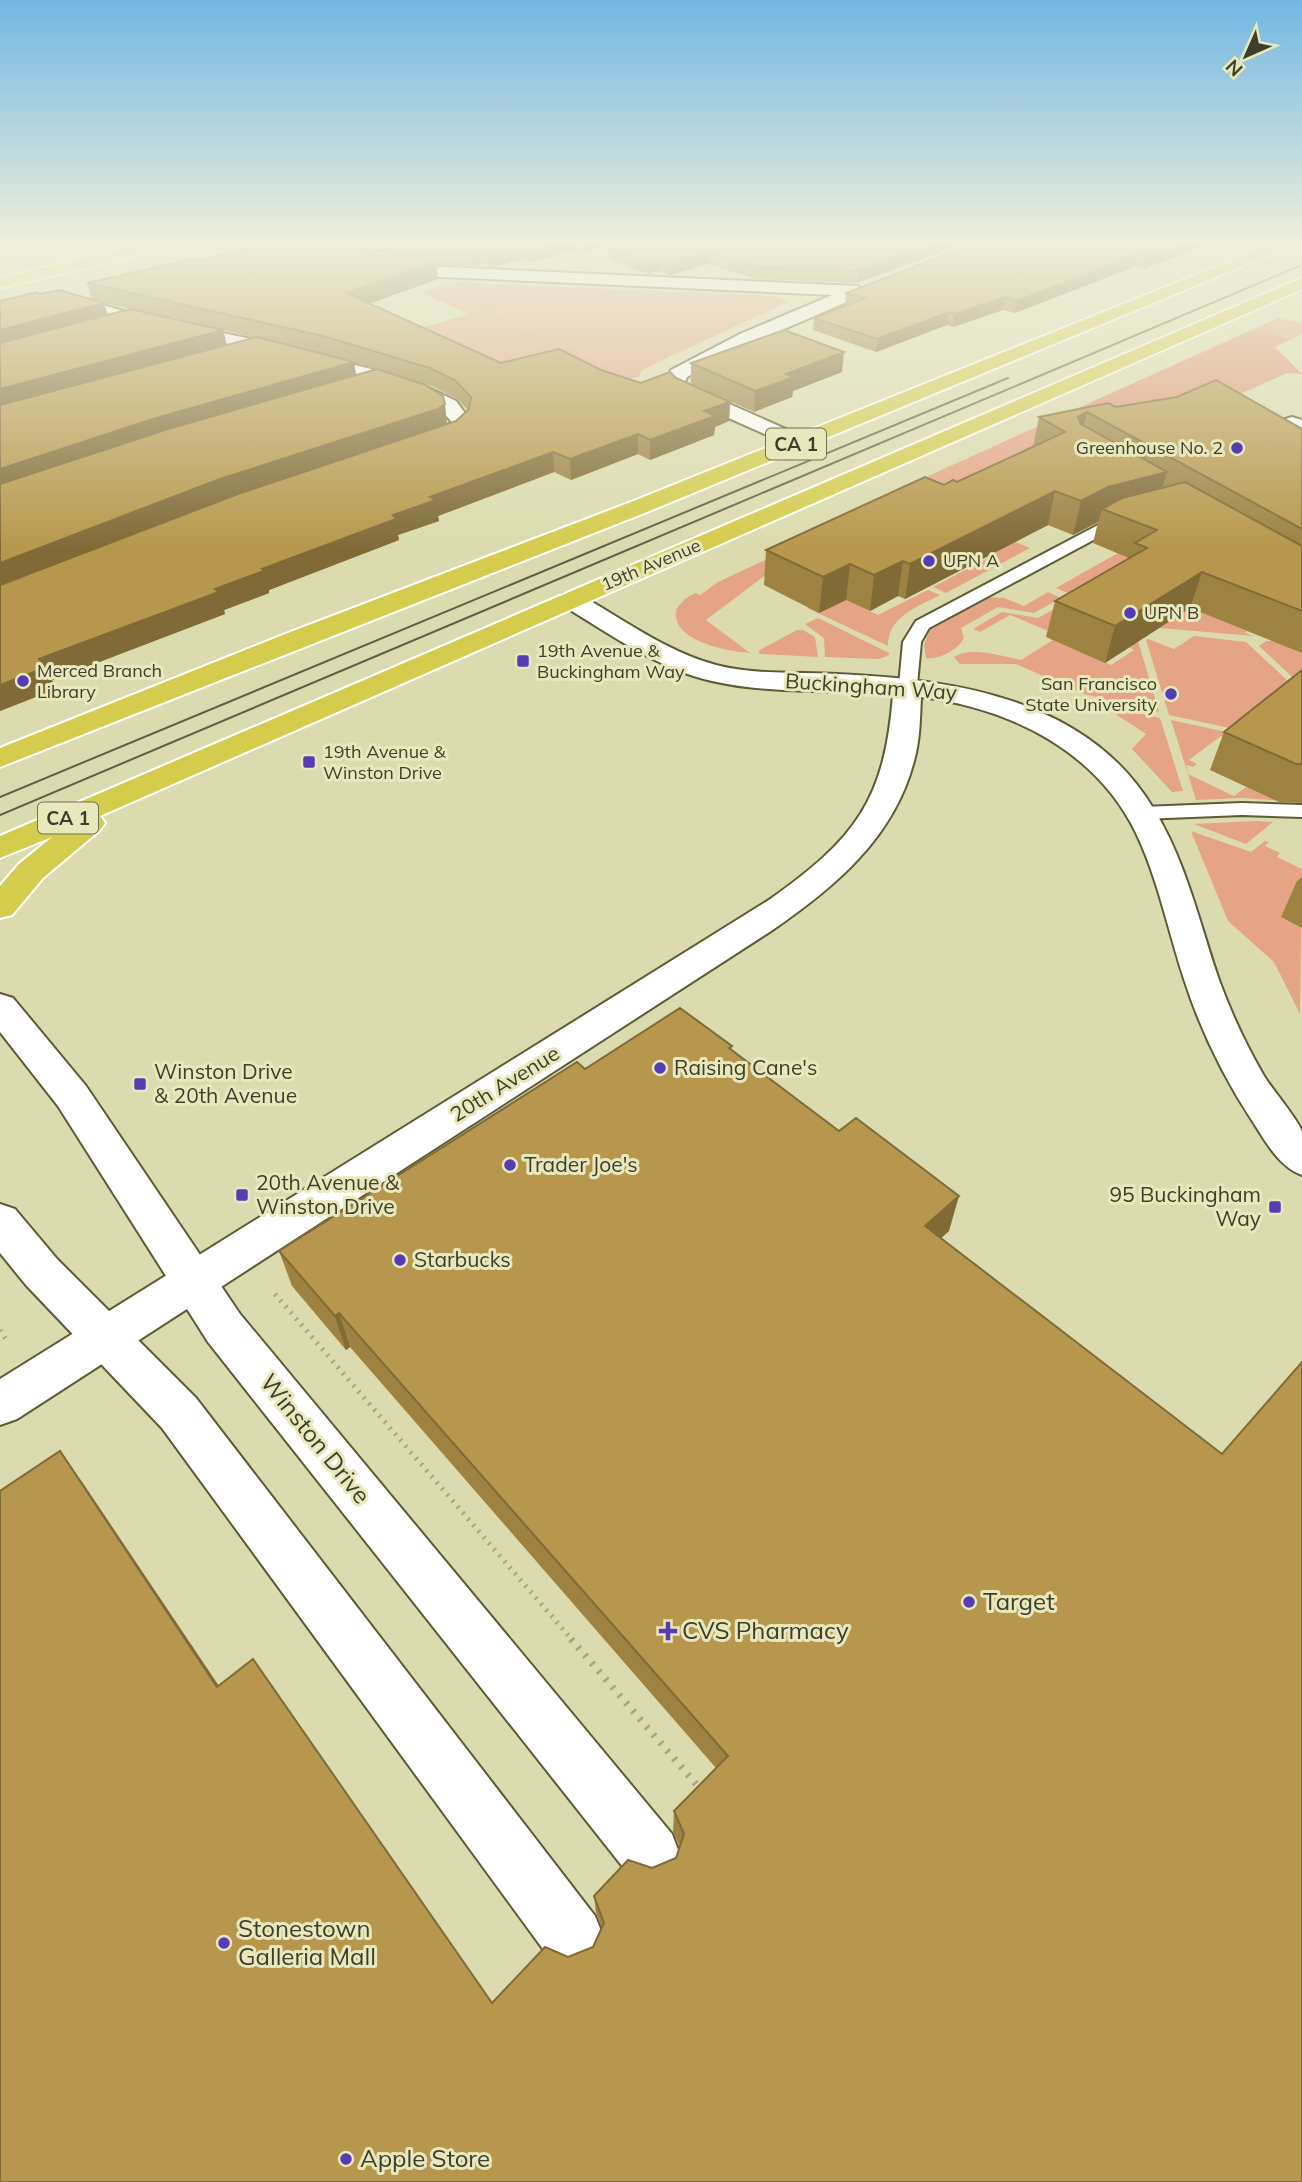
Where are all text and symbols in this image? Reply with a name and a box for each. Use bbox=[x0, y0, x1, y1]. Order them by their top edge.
north arrow bbox=[1211, 21, 1281, 91]
text: N bbox=[1220, 54, 1248, 82]
road number: CA 1 bbox=[766, 428, 826, 460]
place label: Greenhouse No. 2 bbox=[1076, 436, 1223, 459]
marker: Greenhouse No. 2 bbox=[1229, 440, 1245, 456]
street label: 19th Avenue bbox=[598, 533, 704, 596]
place label: UPN A bbox=[943, 549, 999, 572]
marker: UPN A bbox=[921, 553, 937, 569]
place label: UPN B bbox=[1144, 601, 1199, 624]
marker: UPN B bbox=[1122, 605, 1138, 621]
place label: 19th Avenue & Buckingham Way bbox=[537, 639, 685, 683]
marker: 19th Avenue & Buckingham Way bbox=[515, 653, 531, 669]
place label: Merced Branch Library bbox=[37, 659, 162, 703]
street label: Buckingham Way bbox=[784, 667, 958, 705]
place label: San Francisco State University bbox=[1025, 672, 1157, 716]
marker: Merced Branch Library bbox=[15, 673, 31, 689]
marker: San Francisco State University bbox=[1163, 686, 1179, 702]
place label: 19th Avenue & Winston Drive bbox=[323, 740, 447, 784]
marker: 19th Avenue & Winston Drive bbox=[301, 754, 317, 770]
road number: CA 1 bbox=[38, 803, 98, 834]
street label: 20th Avenue bbox=[445, 1039, 564, 1127]
place label: Raising Cane's bbox=[674, 1054, 817, 1080]
place label: Winston Drive & 20th Avenue bbox=[154, 1058, 297, 1108]
marker: Raising Cane's bbox=[652, 1060, 668, 1076]
marker: Winston Drive & 20th Avenue bbox=[132, 1076, 148, 1092]
place label: Trader Joe's bbox=[524, 1151, 638, 1177]
marker: Trader Joe's bbox=[502, 1157, 518, 1173]
place label: 20th Avenue & Winston Drive bbox=[256, 1169, 400, 1219]
place label: 95 Buckingham Way bbox=[1109, 1181, 1261, 1231]
marker: 20th Avenue & Winston Drive bbox=[234, 1187, 250, 1203]
marker: 95 Buckingham Way bbox=[1267, 1199, 1283, 1215]
place label: Starbucks bbox=[414, 1246, 511, 1272]
marker: Starbucks bbox=[392, 1252, 408, 1268]
street label: Winston Drive bbox=[254, 1367, 377, 1509]
place label: Target bbox=[983, 1586, 1055, 1616]
marker: Target bbox=[961, 1594, 977, 1610]
place label: CVS Pharmacy bbox=[682, 1615, 849, 1645]
marker: CVS Pharmacy bbox=[660, 1623, 676, 1639]
place label: Stonestown Galleria Mall bbox=[238, 1913, 376, 1971]
marker: Stonestown Galleria Mall bbox=[216, 1935, 232, 1951]
place label: Apple Store bbox=[360, 2143, 490, 2173]
marker: Apple Store bbox=[338, 2151, 354, 2167]

